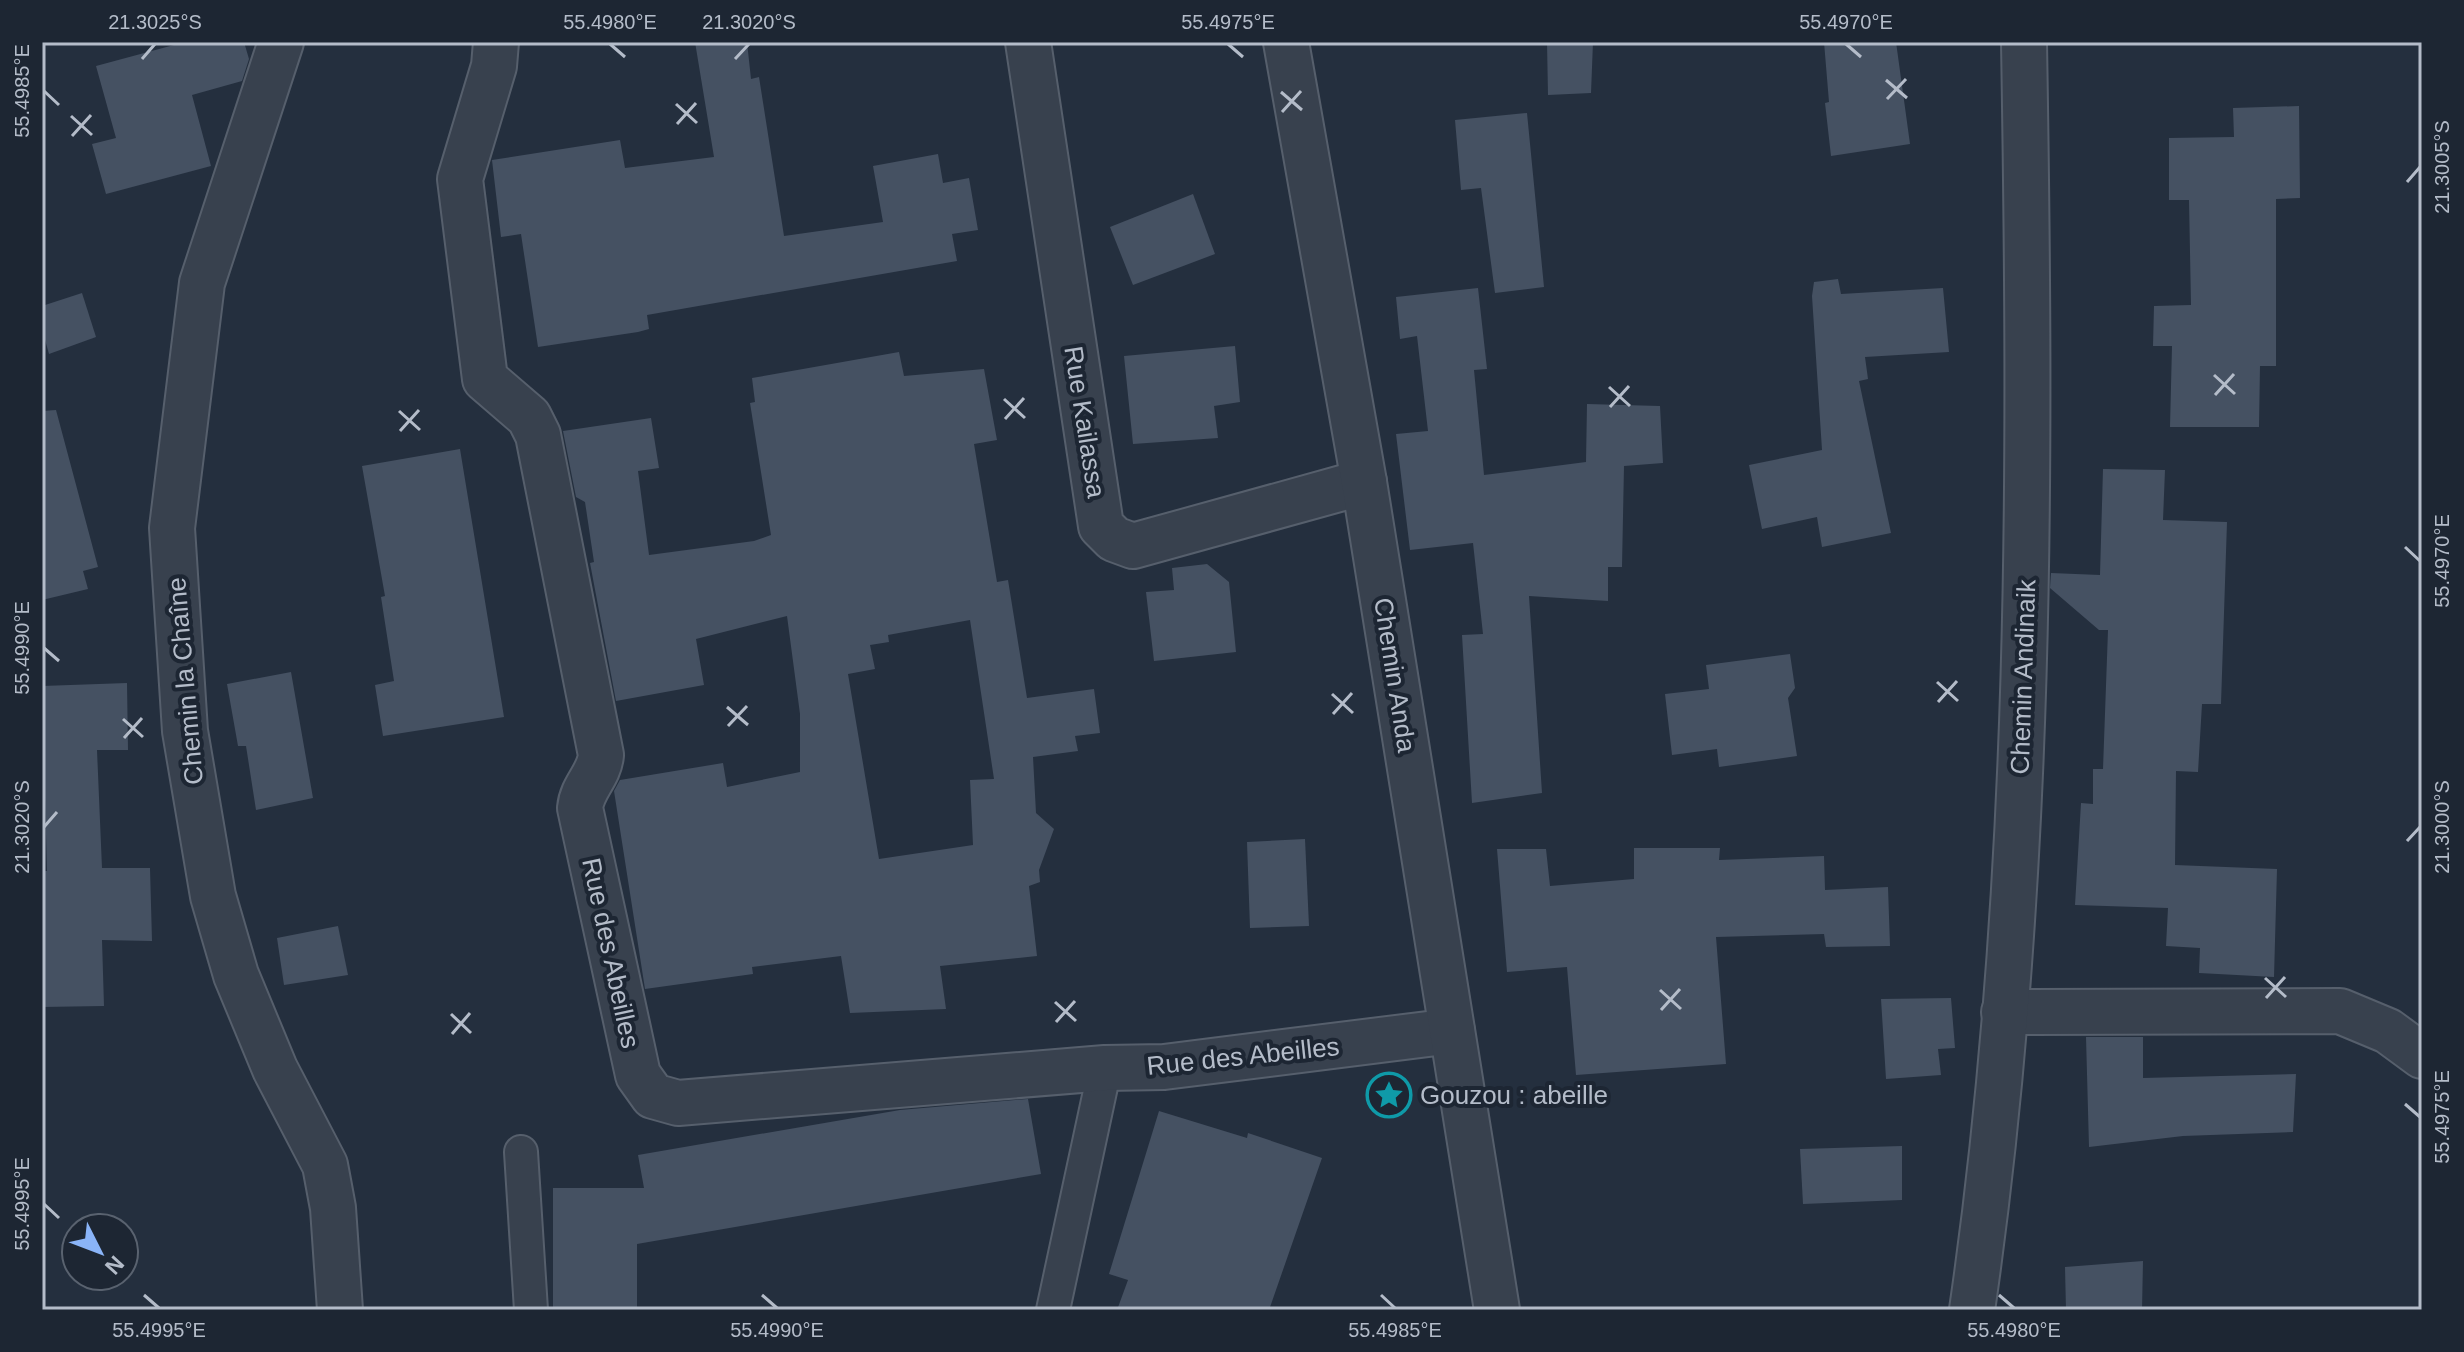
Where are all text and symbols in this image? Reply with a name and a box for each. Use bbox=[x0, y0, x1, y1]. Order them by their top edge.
text: 21.3025°S bbox=[108, 11, 202, 33]
text: 55.4980°E bbox=[563, 11, 657, 33]
text: 21.3020°S bbox=[702, 11, 796, 33]
text: 55.4975°E bbox=[1181, 11, 1275, 33]
text: 55.4970°E bbox=[1799, 11, 1893, 33]
text: 55.4985°E bbox=[11, 44, 33, 138]
text: 21.3005°S bbox=[2431, 120, 2453, 214]
street label: Rue Kailassa bbox=[1058, 344, 1112, 501]
text: 55.4970°E bbox=[2431, 514, 2453, 608]
street label: Chemin la Chaîne bbox=[161, 576, 209, 786]
street label: Chemin Andinaik bbox=[2005, 578, 2041, 775]
street label: Chemin Anda bbox=[1368, 596, 1422, 755]
text: 55.4990°E bbox=[11, 601, 33, 695]
text: 21.3020°S bbox=[11, 780, 33, 874]
text: 21.3000°S bbox=[2431, 780, 2453, 874]
street label: Rue des Abeilles bbox=[576, 855, 646, 1051]
street label: Rue des Abeilles bbox=[1145, 1031, 1341, 1081]
text: 55.4975°E bbox=[2431, 1070, 2453, 1164]
place icon: Gouzou : abeille bbox=[1365, 1071, 1413, 1119]
place label: Gouzou : abeille bbox=[1420, 1080, 1608, 1110]
text: 55.4995°E bbox=[11, 1157, 33, 1251]
north arrow bbox=[60, 1212, 140, 1292]
text: N bbox=[100, 1251, 129, 1279]
text: 55.4995°E bbox=[112, 1319, 206, 1341]
text: 55.4990°E bbox=[730, 1319, 824, 1341]
text: 55.4985°E bbox=[1348, 1319, 1442, 1341]
text: 55.4980°E bbox=[1967, 1319, 2061, 1341]

